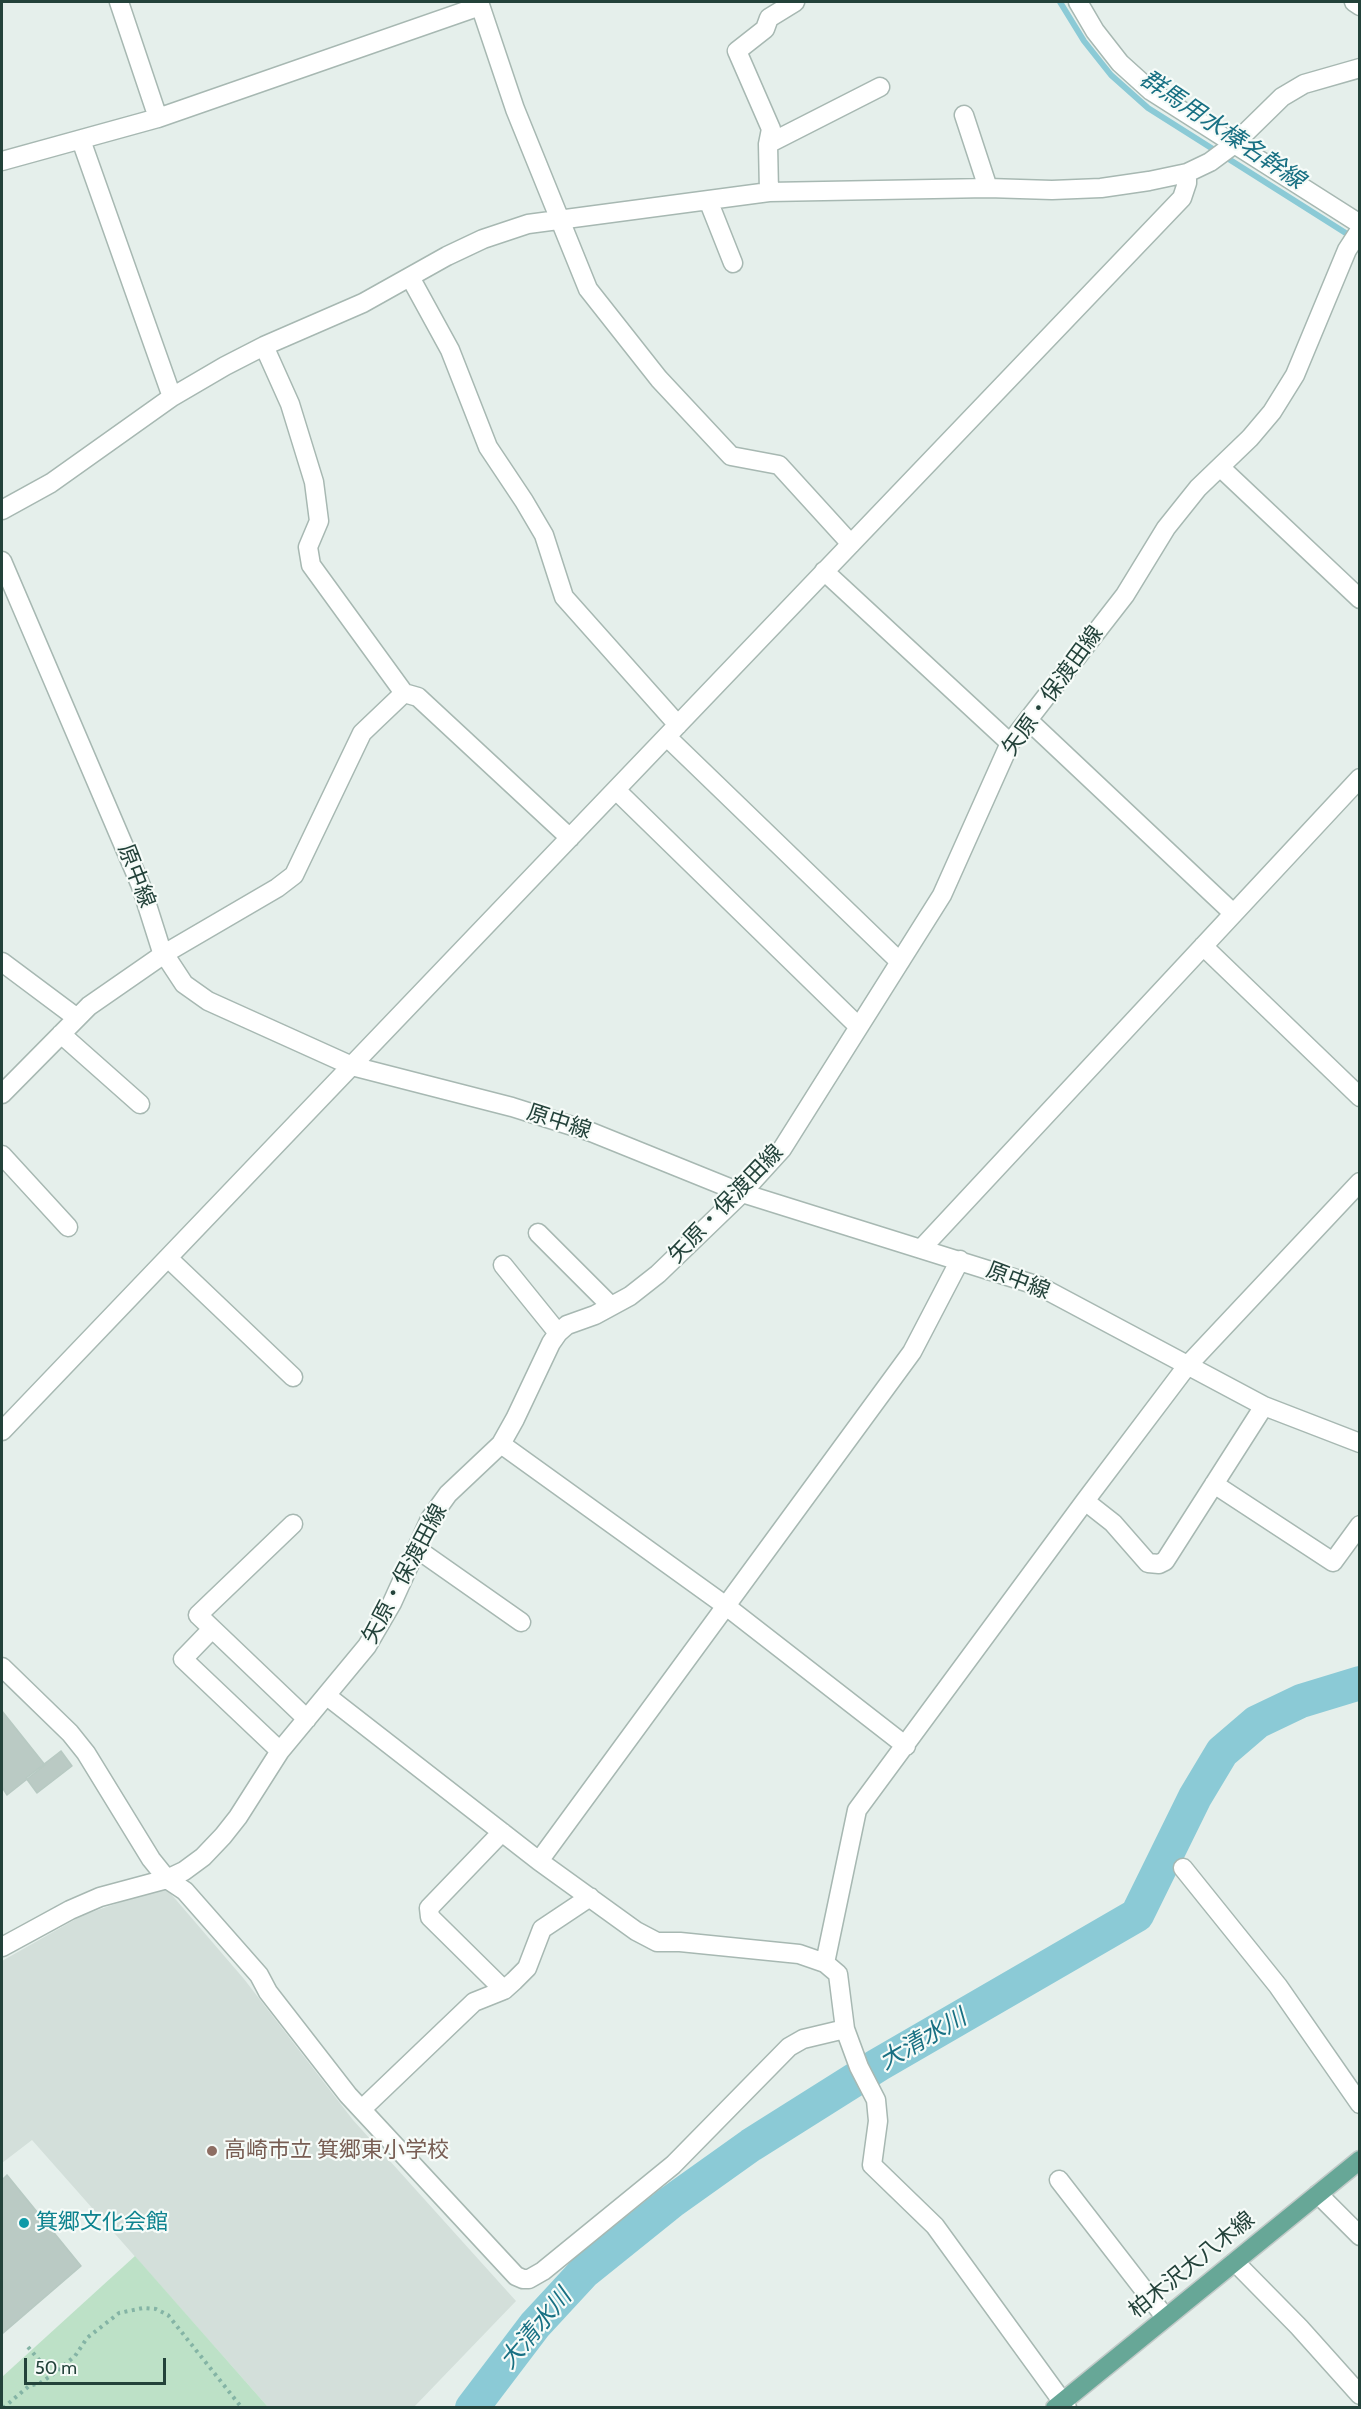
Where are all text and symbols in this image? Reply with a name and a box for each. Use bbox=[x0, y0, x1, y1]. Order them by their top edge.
water label: 群馬用水榛名幹線 bbox=[1134, 64, 1310, 196]
street label: 矢原・保渡田線 bbox=[997, 621, 1109, 761]
street label: 原中線 bbox=[112, 840, 160, 912]
street label: 原中線 bbox=[524, 1099, 594, 1145]
street label: 矢原・保渡田線 bbox=[663, 1139, 789, 1269]
street label: 原中線 bbox=[982, 1257, 1054, 1305]
street label: 矢原・保渡田線 bbox=[357, 1500, 453, 1648]
water label: 大清水川 bbox=[874, 2004, 972, 2076]
place label: 高崎市立 箕郷東小学校 bbox=[224, 2138, 449, 2164]
marker: 高崎市立 箕郷東小学校 bbox=[205, 2144, 219, 2158]
street label: 柏木沢大八木線 bbox=[1124, 2206, 1260, 2324]
place label: 箕郷文化会館 bbox=[36, 2210, 168, 2236]
marker: 箕郷文化会館 bbox=[17, 2216, 31, 2230]
water label: 大清水川 bbox=[494, 2283, 578, 2375]
scale bar bbox=[27, 2346, 170, 2384]
text: 50 m bbox=[35, 2357, 77, 2379]

